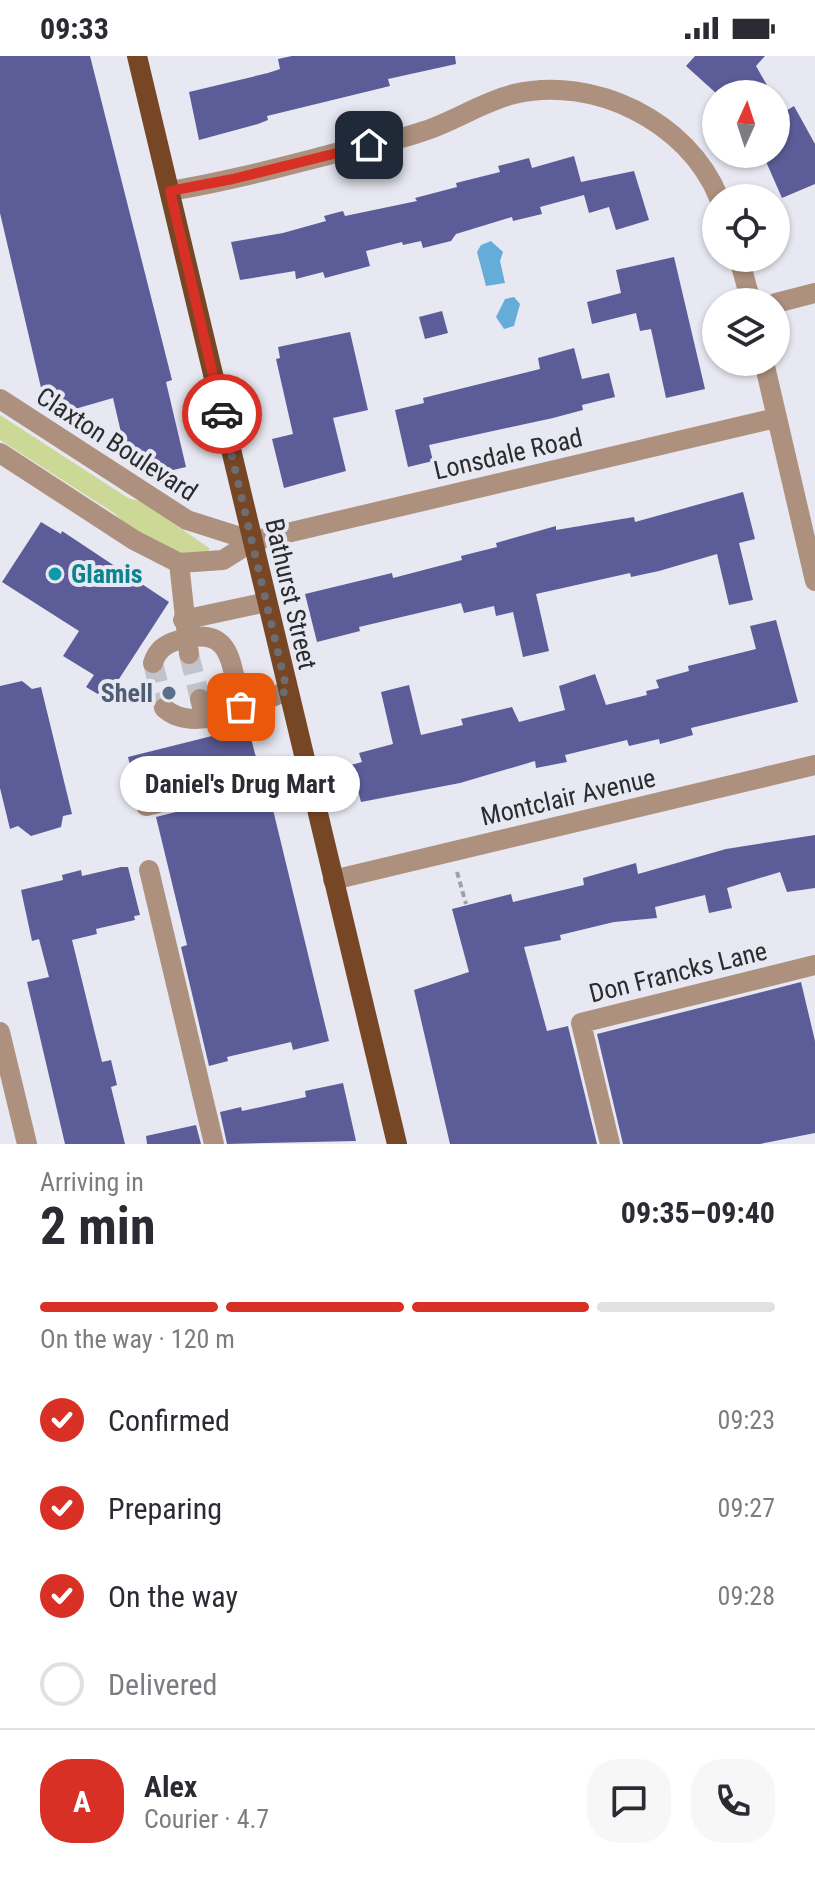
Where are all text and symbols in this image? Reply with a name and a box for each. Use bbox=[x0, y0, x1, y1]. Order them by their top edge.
text: 09:33 bbox=[40, 11, 109, 46]
north arrow bbox=[702, 80, 790, 168]
map controls bbox=[702, 80, 790, 376]
pin bbox=[335, 111, 403, 179]
icon: home bbox=[347, 123, 391, 167]
button: locate bbox=[702, 184, 790, 272]
button: layers bbox=[702, 288, 790, 376]
courier bbox=[182, 374, 262, 454]
street label: Claxton Boulevard bbox=[31, 381, 203, 507]
icon: car bbox=[200, 392, 244, 436]
street label: Lonsdale Road bbox=[431, 422, 585, 486]
street label: Bathurst Street bbox=[259, 516, 323, 672]
place label: Glamis bbox=[71, 559, 143, 589]
marker: Glamis bbox=[46, 565, 64, 583]
pin bbox=[207, 673, 275, 741]
place label: Shell bbox=[101, 678, 153, 708]
marker: Shell bbox=[160, 684, 178, 702]
icon: bag bbox=[219, 685, 263, 729]
callout: Daniel's Drug Mart bbox=[121, 755, 361, 811]
street label: Montclair Avenue bbox=[478, 762, 658, 832]
text: Daniel's Drug Mart bbox=[145, 769, 335, 799]
street label: Don Francks Lane bbox=[586, 935, 770, 1009]
text: Arriving in bbox=[40, 1167, 144, 1197]
text: 09:35–09:40 bbox=[621, 1195, 775, 1230]
text: 2 min bbox=[40, 1196, 156, 1257]
text: On the way · 120 m bbox=[40, 1324, 235, 1354]
icon: check bbox=[40, 1398, 84, 1442]
text: Confirmed bbox=[108, 1403, 230, 1438]
text: 09:23 bbox=[718, 1405, 775, 1435]
icon: check bbox=[40, 1486, 84, 1530]
text: Preparing bbox=[108, 1491, 222, 1526]
text: 09:27 bbox=[718, 1493, 775, 1523]
icon: check bbox=[40, 1574, 84, 1618]
text: On the way bbox=[108, 1579, 238, 1614]
text: 09:28 bbox=[718, 1581, 775, 1611]
text: Delivered bbox=[108, 1667, 217, 1702]
button: chat bbox=[587, 1759, 671, 1843]
button: phone bbox=[691, 1759, 775, 1843]
text: Alex bbox=[144, 1769, 197, 1804]
text: A bbox=[73, 1784, 91, 1819]
text: Courier · 4.7 bbox=[144, 1804, 269, 1834]

